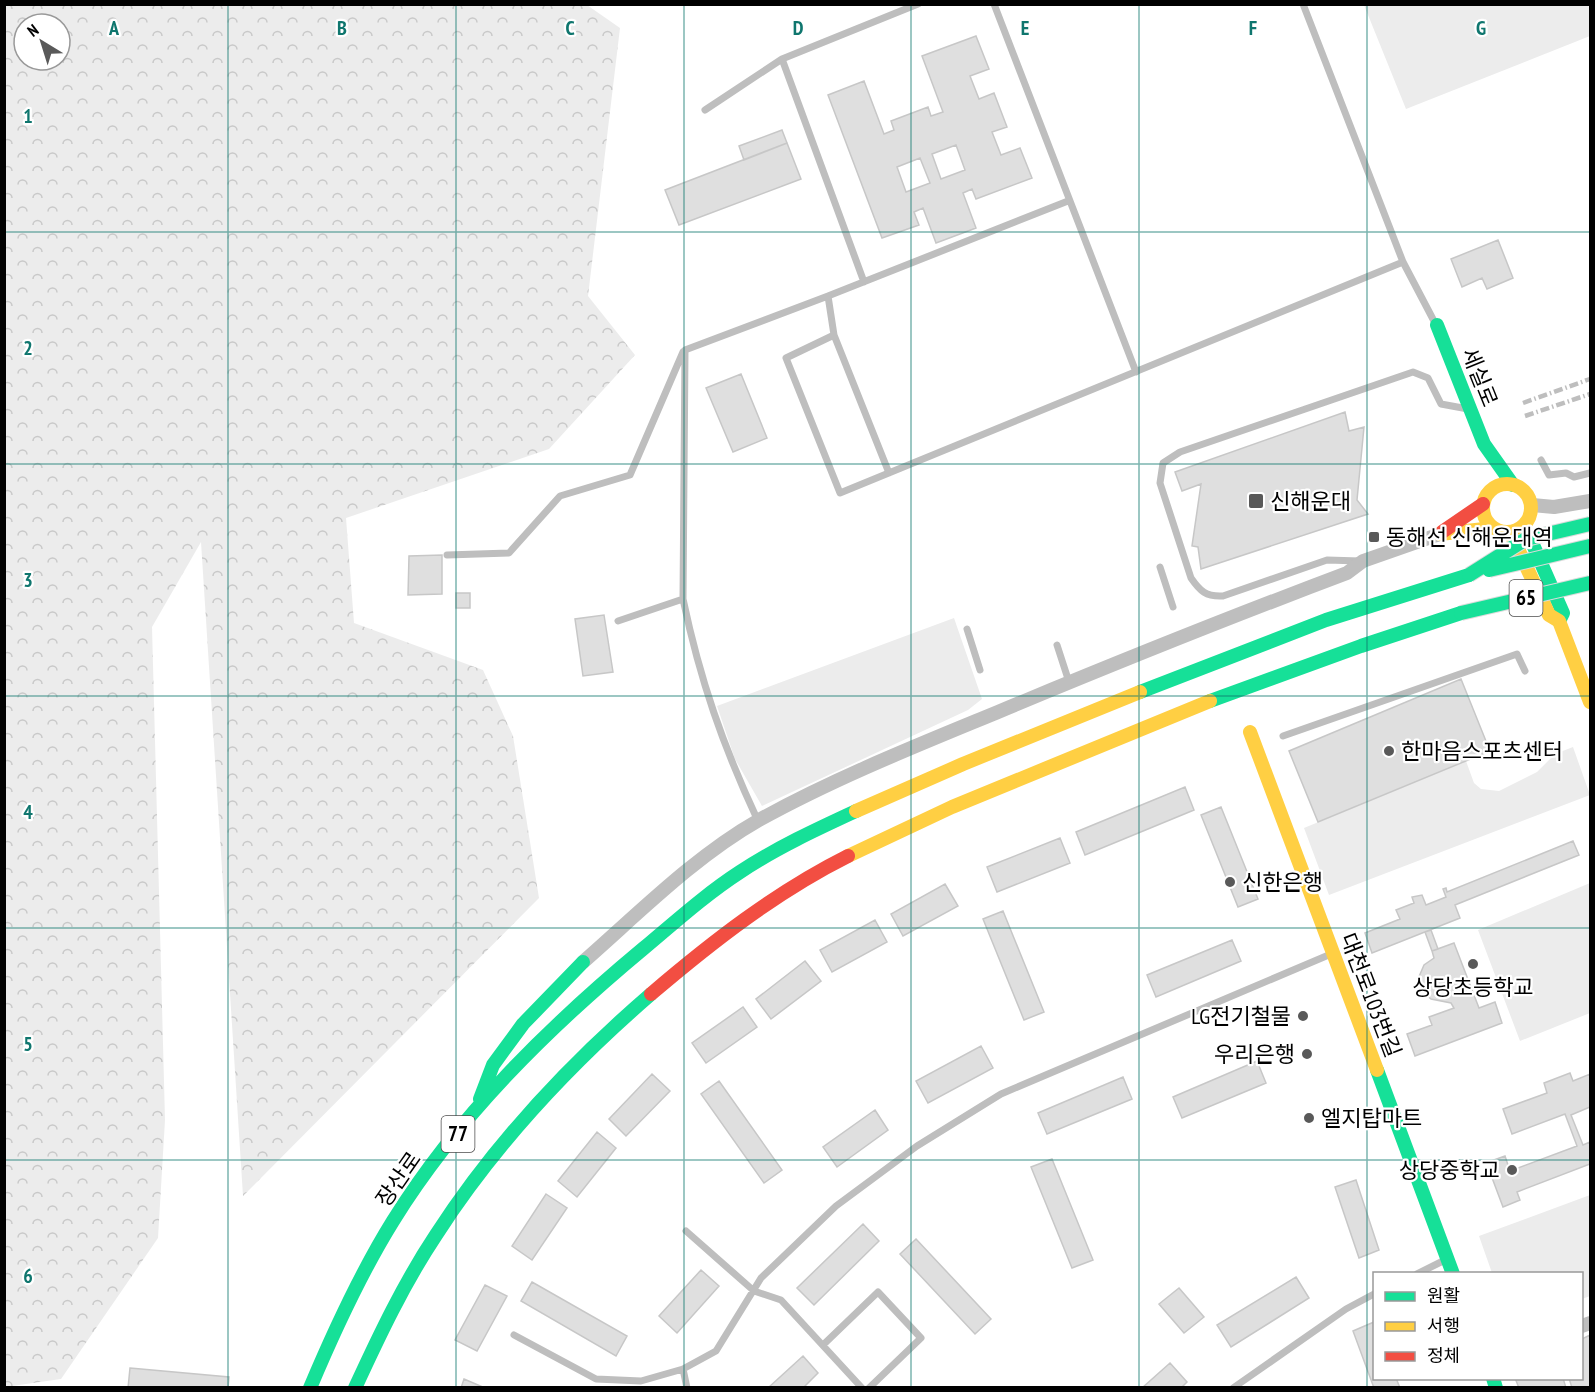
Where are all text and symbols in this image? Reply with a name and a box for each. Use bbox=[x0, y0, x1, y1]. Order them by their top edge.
north arrow bbox=[12, 12, 72, 72]
text: A bbox=[108, 15, 120, 41]
text: B bbox=[337, 15, 347, 41]
text: C bbox=[565, 15, 575, 41]
text: D bbox=[793, 15, 804, 41]
text: E bbox=[1021, 15, 1029, 41]
text: F bbox=[1249, 15, 1257, 41]
text: G bbox=[1476, 15, 1486, 41]
text: N bbox=[23, 20, 42, 41]
text: 1 bbox=[23, 103, 33, 129]
text: 2 bbox=[23, 335, 33, 361]
street label: 세실로 bbox=[1456, 344, 1504, 410]
place label: 신해운대 bbox=[1270, 487, 1351, 515]
marker: 신해운대 bbox=[1247, 492, 1265, 510]
place label: 동해선 신해운대역 bbox=[1386, 523, 1553, 551]
marker: 동해선 신해운대역 bbox=[1367, 530, 1381, 544]
text: 3 bbox=[23, 567, 33, 593]
road number: 65 bbox=[1510, 580, 1543, 616]
place label: 한마음스포츠센터 bbox=[1401, 737, 1563, 765]
marker: 한마음스포츠센터 bbox=[1382, 744, 1396, 758]
text: 4 bbox=[23, 799, 33, 825]
place label: 신한은행 bbox=[1242, 868, 1323, 896]
marker: 신한은행 bbox=[1223, 875, 1237, 889]
street label: 대천로103번길 bbox=[1334, 929, 1408, 1061]
marker: 상당초등학교 bbox=[1466, 957, 1480, 971]
place label: 상당초등학교 bbox=[1412, 973, 1534, 1001]
place label: LG전기철물 bbox=[1191, 1002, 1291, 1030]
marker: LG전기철물 bbox=[1296, 1009, 1310, 1023]
text: 5 bbox=[23, 1031, 33, 1057]
place label: 우리은행 bbox=[1214, 1040, 1295, 1068]
marker: 우리은행 bbox=[1300, 1047, 1314, 1061]
place label: 엘지탑마트 bbox=[1321, 1104, 1422, 1132]
marker: 엘지탑마트 bbox=[1302, 1111, 1316, 1125]
road number: 77 bbox=[442, 1116, 474, 1152]
street label: 장산로 bbox=[369, 1146, 427, 1212]
place label: 상당중학교 bbox=[1399, 1156, 1500, 1184]
marker: 상당중학교 bbox=[1505, 1163, 1519, 1177]
text: 6 bbox=[23, 1263, 33, 1289]
legend bbox=[1373, 1272, 1583, 1380]
text: 원활 bbox=[1427, 1284, 1460, 1307]
text: 서행 bbox=[1427, 1314, 1460, 1337]
text: 정체 bbox=[1427, 1344, 1460, 1367]

